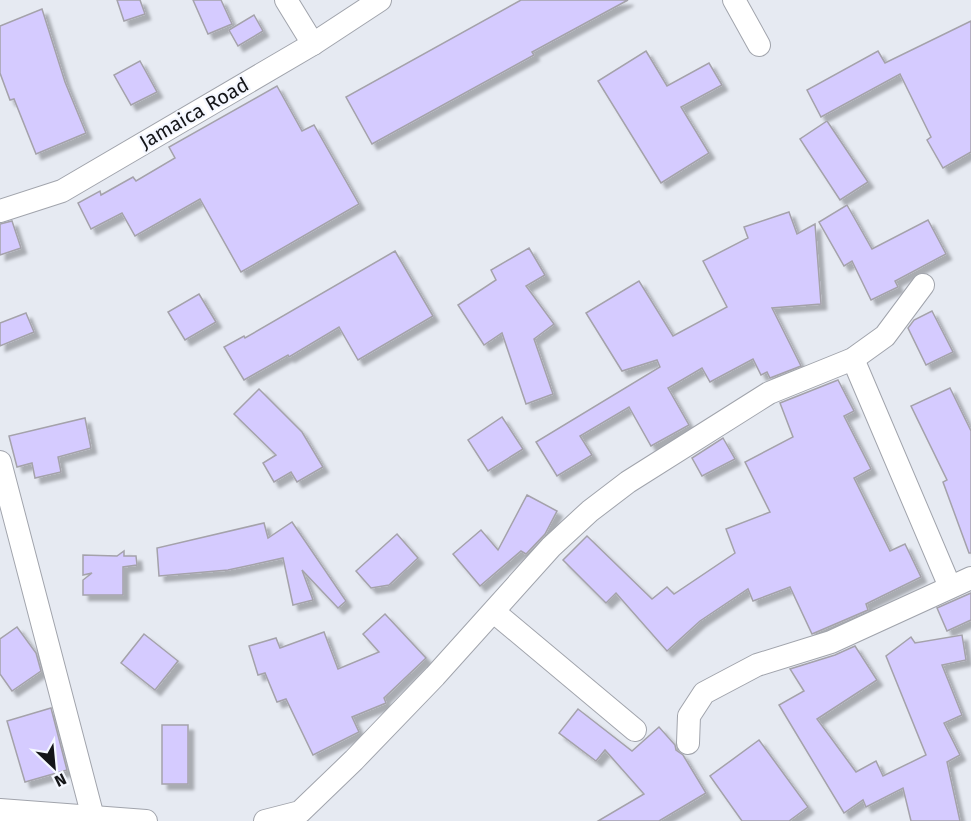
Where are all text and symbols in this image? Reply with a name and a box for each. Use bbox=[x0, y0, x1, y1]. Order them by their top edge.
street label: Jamaica Road bbox=[135, 72, 253, 154]
north arrow bbox=[24, 737, 84, 797]
text: N bbox=[51, 769, 69, 791]

